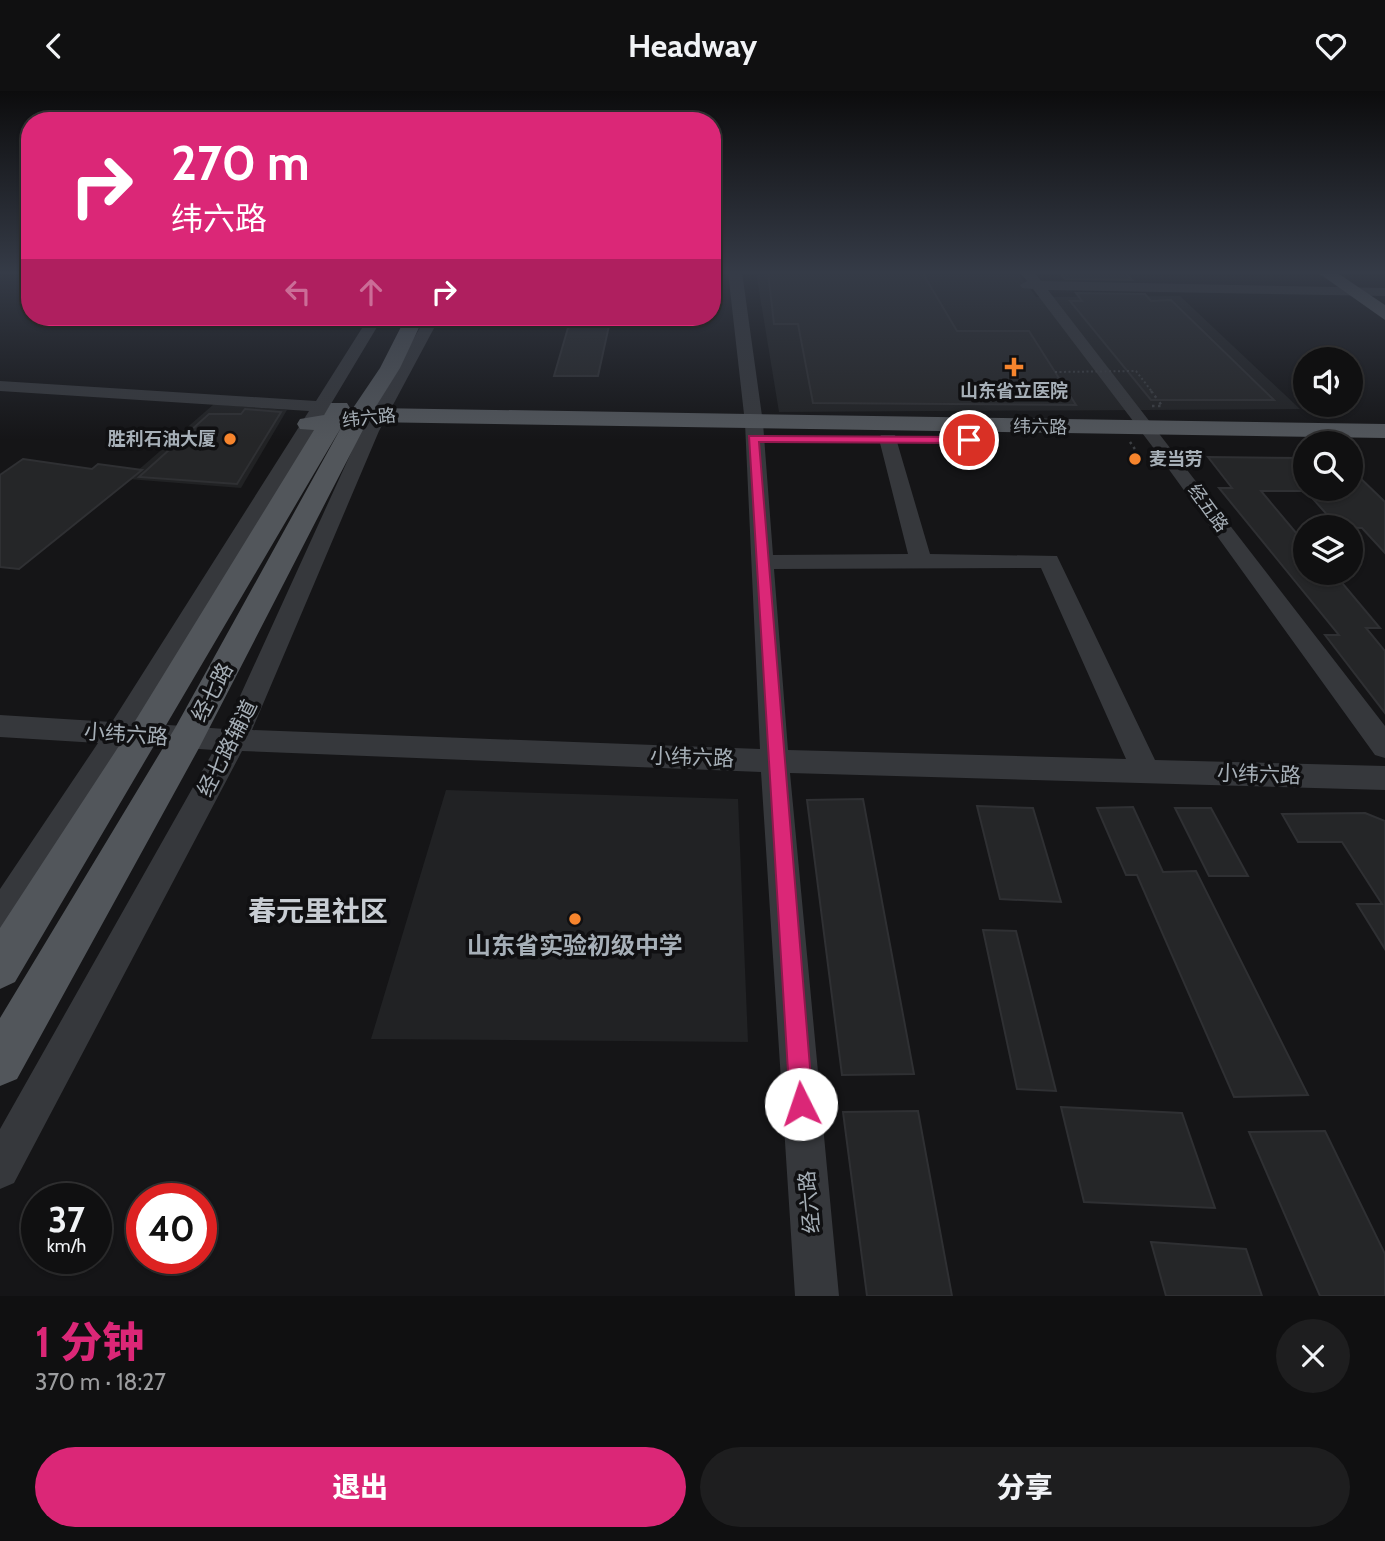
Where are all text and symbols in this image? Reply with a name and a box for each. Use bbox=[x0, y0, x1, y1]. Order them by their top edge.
text: Headway bbox=[628, 26, 757, 65]
icon: back bbox=[35, 27, 73, 65]
icon: heart bbox=[1312, 27, 1350, 65]
text: 270 m bbox=[171, 133, 310, 192]
icon: right bbox=[56, 140, 147, 231]
text: 纬六路 bbox=[171, 199, 267, 238]
icon: left bbox=[279, 273, 317, 311]
icon: ahead bbox=[352, 273, 390, 311]
icon: right bbox=[425, 273, 463, 311]
map controls bbox=[1293, 347, 1363, 585]
button: sound bbox=[1293, 347, 1363, 417]
marker: 山东省立医院 bbox=[1004, 357, 1024, 377]
place label: 山东省立医院 bbox=[960, 380, 1068, 402]
street label: 纬六路 bbox=[341, 404, 397, 432]
pin bbox=[939, 410, 999, 470]
street label: 纬六路 bbox=[1013, 416, 1067, 438]
icon: arrive bbox=[950, 421, 988, 459]
place label: 胜利石油大厦 bbox=[108, 428, 216, 450]
marker: 胜利石油大厦 bbox=[222, 431, 238, 447]
button: search bbox=[1293, 431, 1363, 501]
place label: 麦当劳 bbox=[1149, 448, 1203, 470]
marker: 麦当劳 bbox=[1127, 451, 1143, 467]
street label: 经五路 bbox=[1183, 480, 1233, 536]
button: layers bbox=[1293, 515, 1363, 585]
street label: 经七路 bbox=[186, 658, 238, 726]
street label: 经七路辅道 bbox=[192, 696, 262, 800]
street label: 小纬六路 bbox=[83, 719, 169, 749]
street label: 小纬六路 bbox=[650, 743, 734, 771]
street label: 小纬六路 bbox=[1217, 760, 1301, 788]
district label: 春元里社区 bbox=[248, 894, 388, 928]
marker: 山东省实验初级中学 bbox=[567, 911, 583, 927]
place label: 山东省实验初级中学 bbox=[467, 931, 683, 960]
position arrow bbox=[764, 1067, 838, 1141]
street label: 经六路 bbox=[794, 1170, 824, 1234]
speed limit sign: 40 bbox=[126, 1183, 217, 1274]
text: 37 bbox=[48, 1198, 85, 1241]
text: km/h bbox=[47, 1235, 86, 1257]
text: 1 分钟 bbox=[35, 1316, 144, 1368]
button: close bbox=[1276, 1319, 1350, 1393]
text: 370 m · 18:27 bbox=[35, 1368, 166, 1396]
button: 退出 bbox=[35, 1447, 686, 1527]
button: 分享 bbox=[700, 1447, 1350, 1527]

